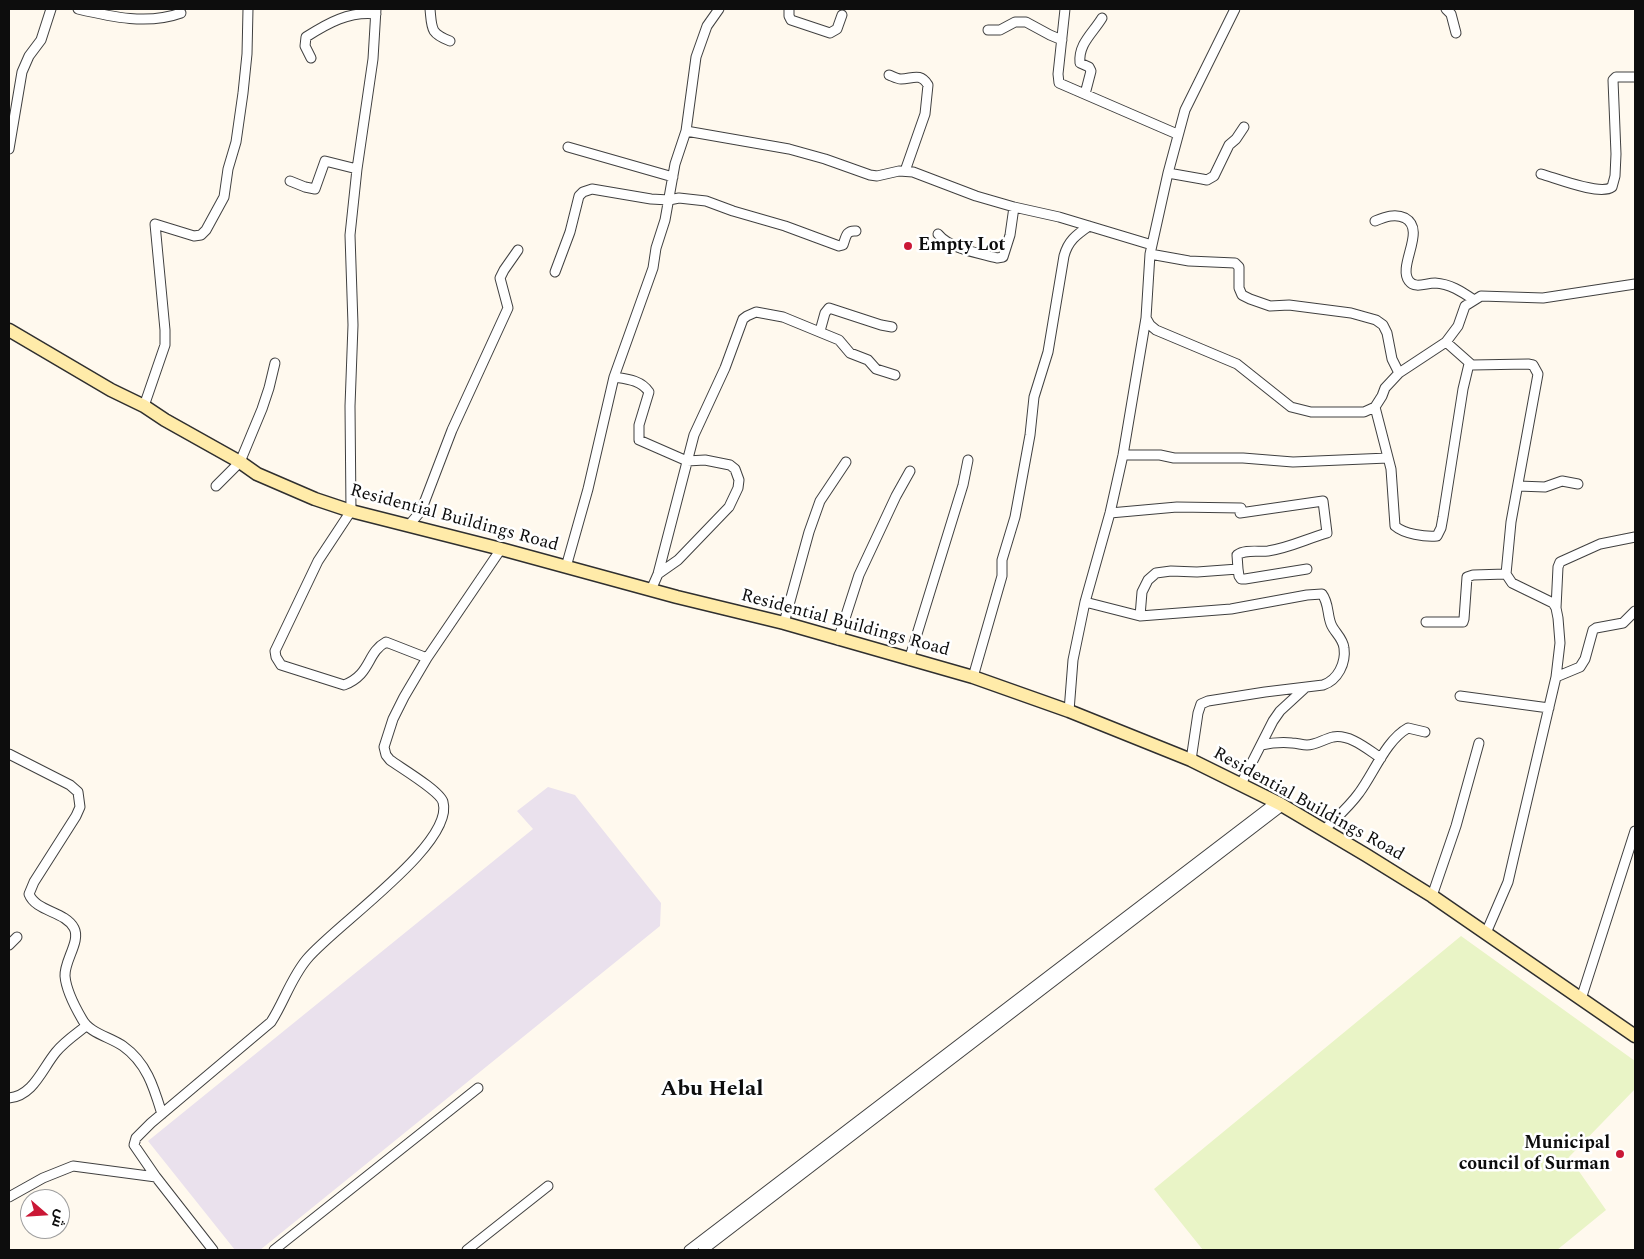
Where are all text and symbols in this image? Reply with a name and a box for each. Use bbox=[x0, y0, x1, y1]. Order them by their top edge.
place label: Empty Lot bbox=[918, 235, 1006, 257]
marker: Empty Lot bbox=[902, 240, 914, 252]
street label: Residential Buildings Road bbox=[347, 481, 561, 557]
street label: Residential Buildings Road bbox=[738, 586, 952, 662]
street label: Residential Buildings Road bbox=[1209, 743, 1407, 867]
district label: Abu Helal bbox=[661, 1078, 763, 1104]
place label: Municipal council of Surman bbox=[1459, 1133, 1610, 1176]
marker: Municipal council of Surman bbox=[1614, 1148, 1626, 1160]
north arrow bbox=[20, 1189, 70, 1239]
text: ش bbox=[46, 1207, 72, 1231]

